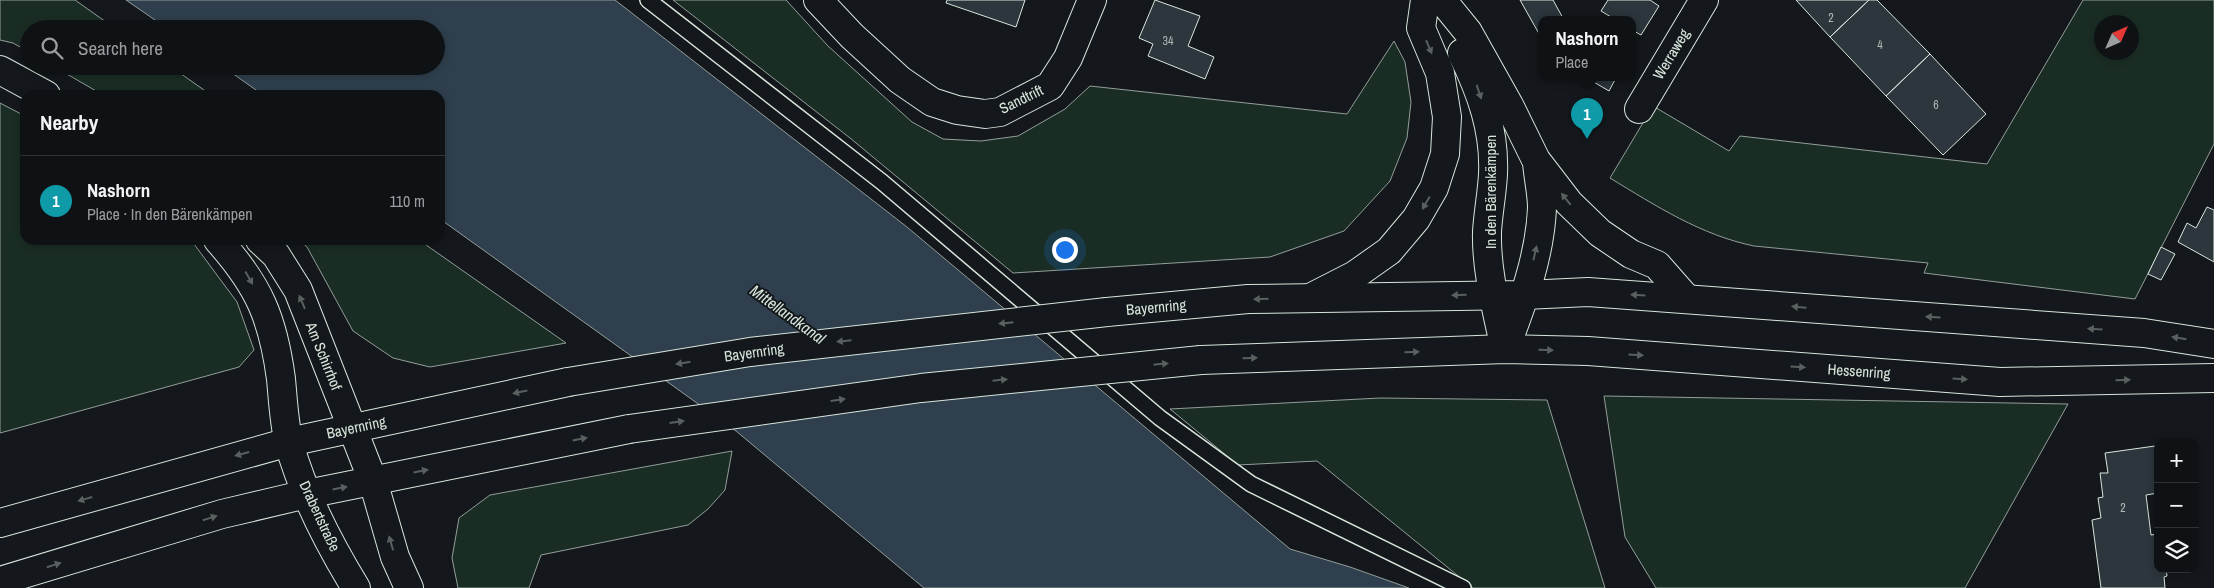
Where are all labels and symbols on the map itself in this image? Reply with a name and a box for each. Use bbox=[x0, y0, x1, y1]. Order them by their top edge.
house number: 2 bbox=[1828, 10, 1834, 26]
north arrow bbox=[2094, 15, 2139, 60]
street label: Werraweg bbox=[1648, 25, 1694, 83]
house number: 34 bbox=[1163, 33, 1174, 49]
house number: 4 bbox=[1877, 37, 1883, 53]
one-way arrow bbox=[1425, 40, 1433, 54]
street label: Sandtrift bbox=[995, 79, 1047, 119]
one-way arrow bbox=[1476, 84, 1483, 99]
house number: 6 bbox=[1933, 97, 1939, 113]
pin: 1 bbox=[1571, 98, 1603, 139]
street label: In den Bärenkämpen bbox=[1480, 135, 1501, 249]
one-way arrow bbox=[1561, 192, 1572, 205]
one-way arrow bbox=[1421, 196, 1430, 209]
your location bbox=[1052, 237, 1078, 263]
one-way arrow bbox=[1531, 245, 1539, 260]
one-way arrow bbox=[244, 271, 253, 285]
water label: Mittellandkanal bbox=[746, 279, 831, 349]
one-way arrow bbox=[1451, 291, 1467, 299]
one-way arrow bbox=[1629, 291, 1645, 299]
one-way arrow bbox=[298, 294, 306, 309]
street label: Bayernring bbox=[1125, 294, 1187, 320]
one-way arrow bbox=[1253, 295, 1269, 303]
one-way arrow bbox=[1791, 303, 1807, 311]
one-way arrow bbox=[1925, 313, 1941, 321]
street label: Am Schirrhof bbox=[300, 318, 347, 394]
one-way arrow bbox=[998, 319, 1014, 327]
one-way arrow bbox=[2087, 325, 2103, 333]
one-way arrow bbox=[2171, 334, 2187, 342]
street label: Bayernring bbox=[723, 337, 785, 367]
one-way arrow bbox=[836, 337, 852, 345]
one-way arrow bbox=[1538, 346, 1554, 354]
one-way arrow bbox=[1404, 347, 1420, 355]
one-way arrow bbox=[1629, 351, 1645, 359]
one-way arrow bbox=[1242, 354, 1258, 362]
street label: Hessenring bbox=[1827, 358, 1891, 384]
one-way arrow bbox=[675, 359, 691, 367]
one-way arrow bbox=[1154, 360, 1170, 368]
one-way arrow bbox=[1791, 363, 1807, 371]
one-way arrow bbox=[1953, 375, 1969, 383]
one-way arrow bbox=[2115, 375, 2131, 383]
one-way arrow bbox=[992, 376, 1008, 384]
one-way arrow bbox=[513, 388, 528, 396]
one-way arrow bbox=[831, 396, 847, 404]
street label: Bayernring bbox=[324, 410, 388, 444]
one-way arrow bbox=[670, 418, 686, 426]
one-way arrow bbox=[572, 435, 588, 443]
one-way arrow bbox=[234, 451, 249, 459]
one-way arrow bbox=[413, 467, 429, 475]
street label: Drabertstraße bbox=[294, 477, 346, 555]
one-way arrow bbox=[332, 483, 348, 491]
one-way arrow bbox=[78, 495, 93, 503]
house number: 2 bbox=[2120, 500, 2126, 516]
one-way arrow bbox=[202, 514, 217, 522]
one-way arrow bbox=[386, 535, 394, 550]
one-way arrow bbox=[47, 560, 62, 568]

